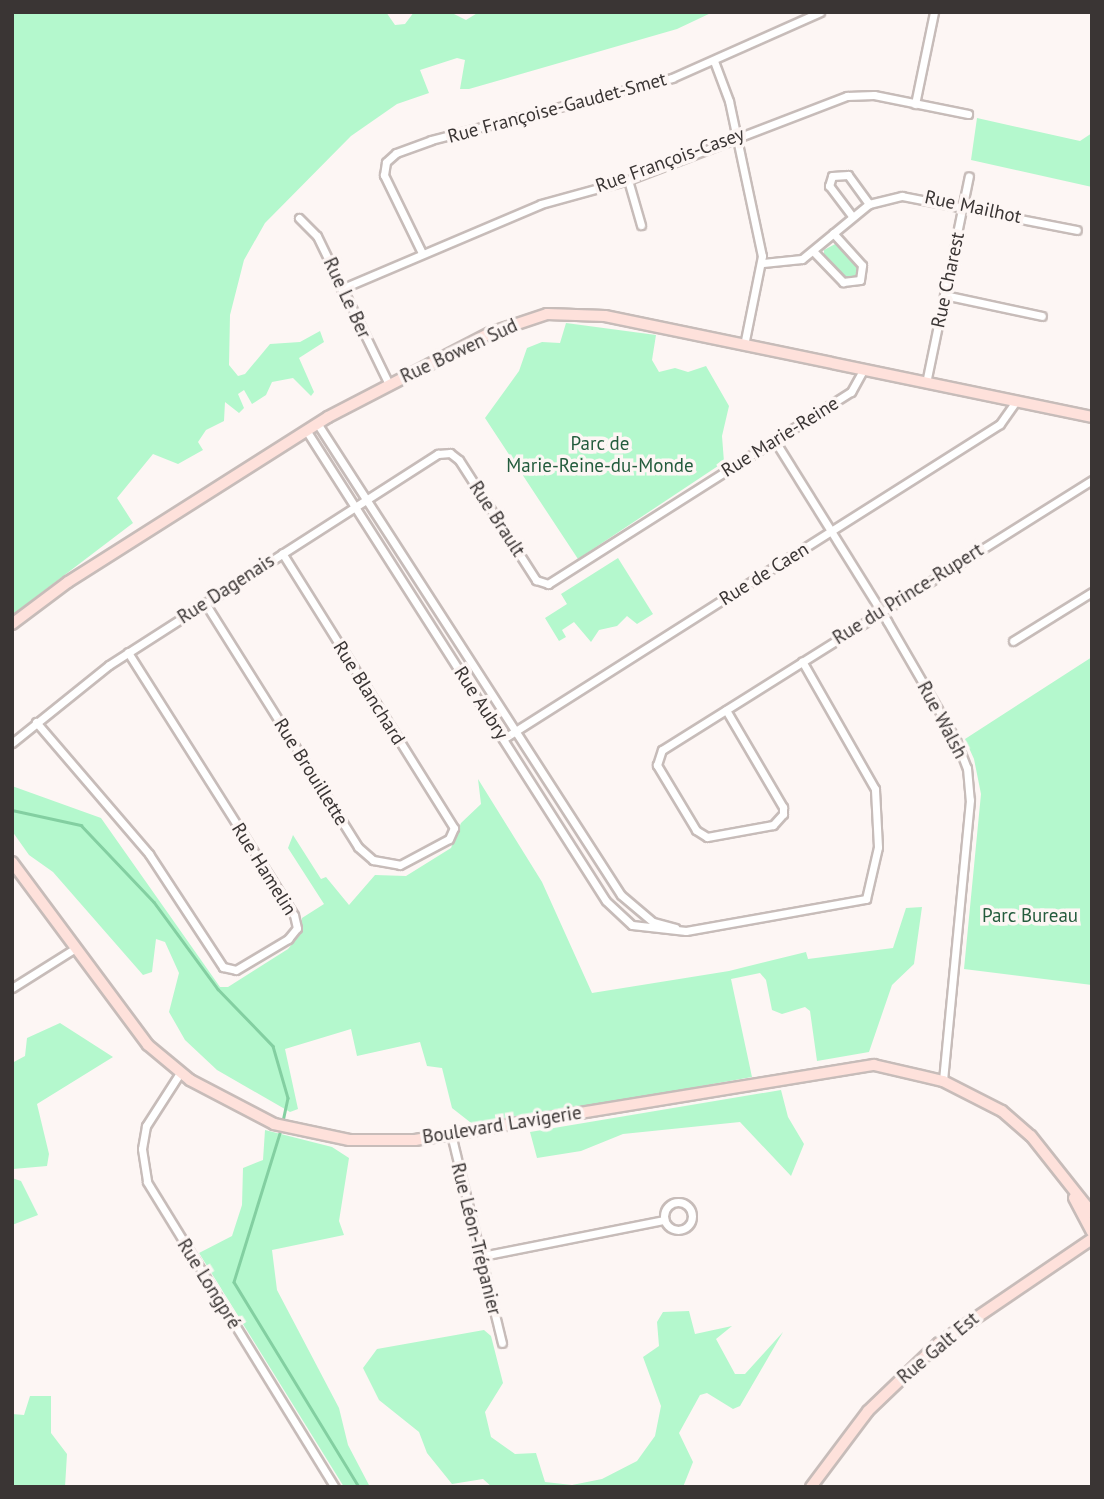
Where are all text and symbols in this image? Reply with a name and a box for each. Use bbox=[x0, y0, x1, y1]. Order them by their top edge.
street label: Rue Françoise-Gaudet-Smet bbox=[445, 68, 669, 148]
street label: Rue François-Casey bbox=[593, 123, 747, 197]
street label: Rue Mailhot bbox=[923, 186, 1023, 228]
street label: Rue Charest bbox=[927, 230, 969, 330]
street label: Rue Le Ber bbox=[318, 254, 376, 342]
street label: Rue Bowen Sud bbox=[397, 314, 521, 388]
street label: Rue Marie-Reine bbox=[717, 392, 843, 482]
park label: Parc de Marie-Reine-du-Monde bbox=[506, 433, 694, 477]
street label: Rue Brault bbox=[464, 477, 530, 561]
street label: Rue de Caen bbox=[715, 538, 813, 610]
street label: Rue du Prince-Rupert bbox=[829, 539, 987, 649]
street label: Rue Dagenais bbox=[173, 549, 279, 629]
street label: Rue Blanchard bbox=[328, 637, 410, 749]
street label: Rue Aubry bbox=[449, 662, 513, 744]
street label: Rue Walsh bbox=[912, 677, 972, 763]
street label: Rue Brouillette bbox=[269, 714, 353, 830]
street label: Rue Hamelin bbox=[227, 819, 301, 919]
park label: Parc Bureau bbox=[982, 905, 1078, 927]
street label: Boulevard Lavigerie bbox=[421, 1101, 583, 1149]
street label: Rue Léon-Trépanier bbox=[446, 1161, 506, 1317]
street label: Rue Longpré bbox=[172, 1235, 246, 1333]
street label: Rue Galt Est bbox=[893, 1308, 983, 1388]

